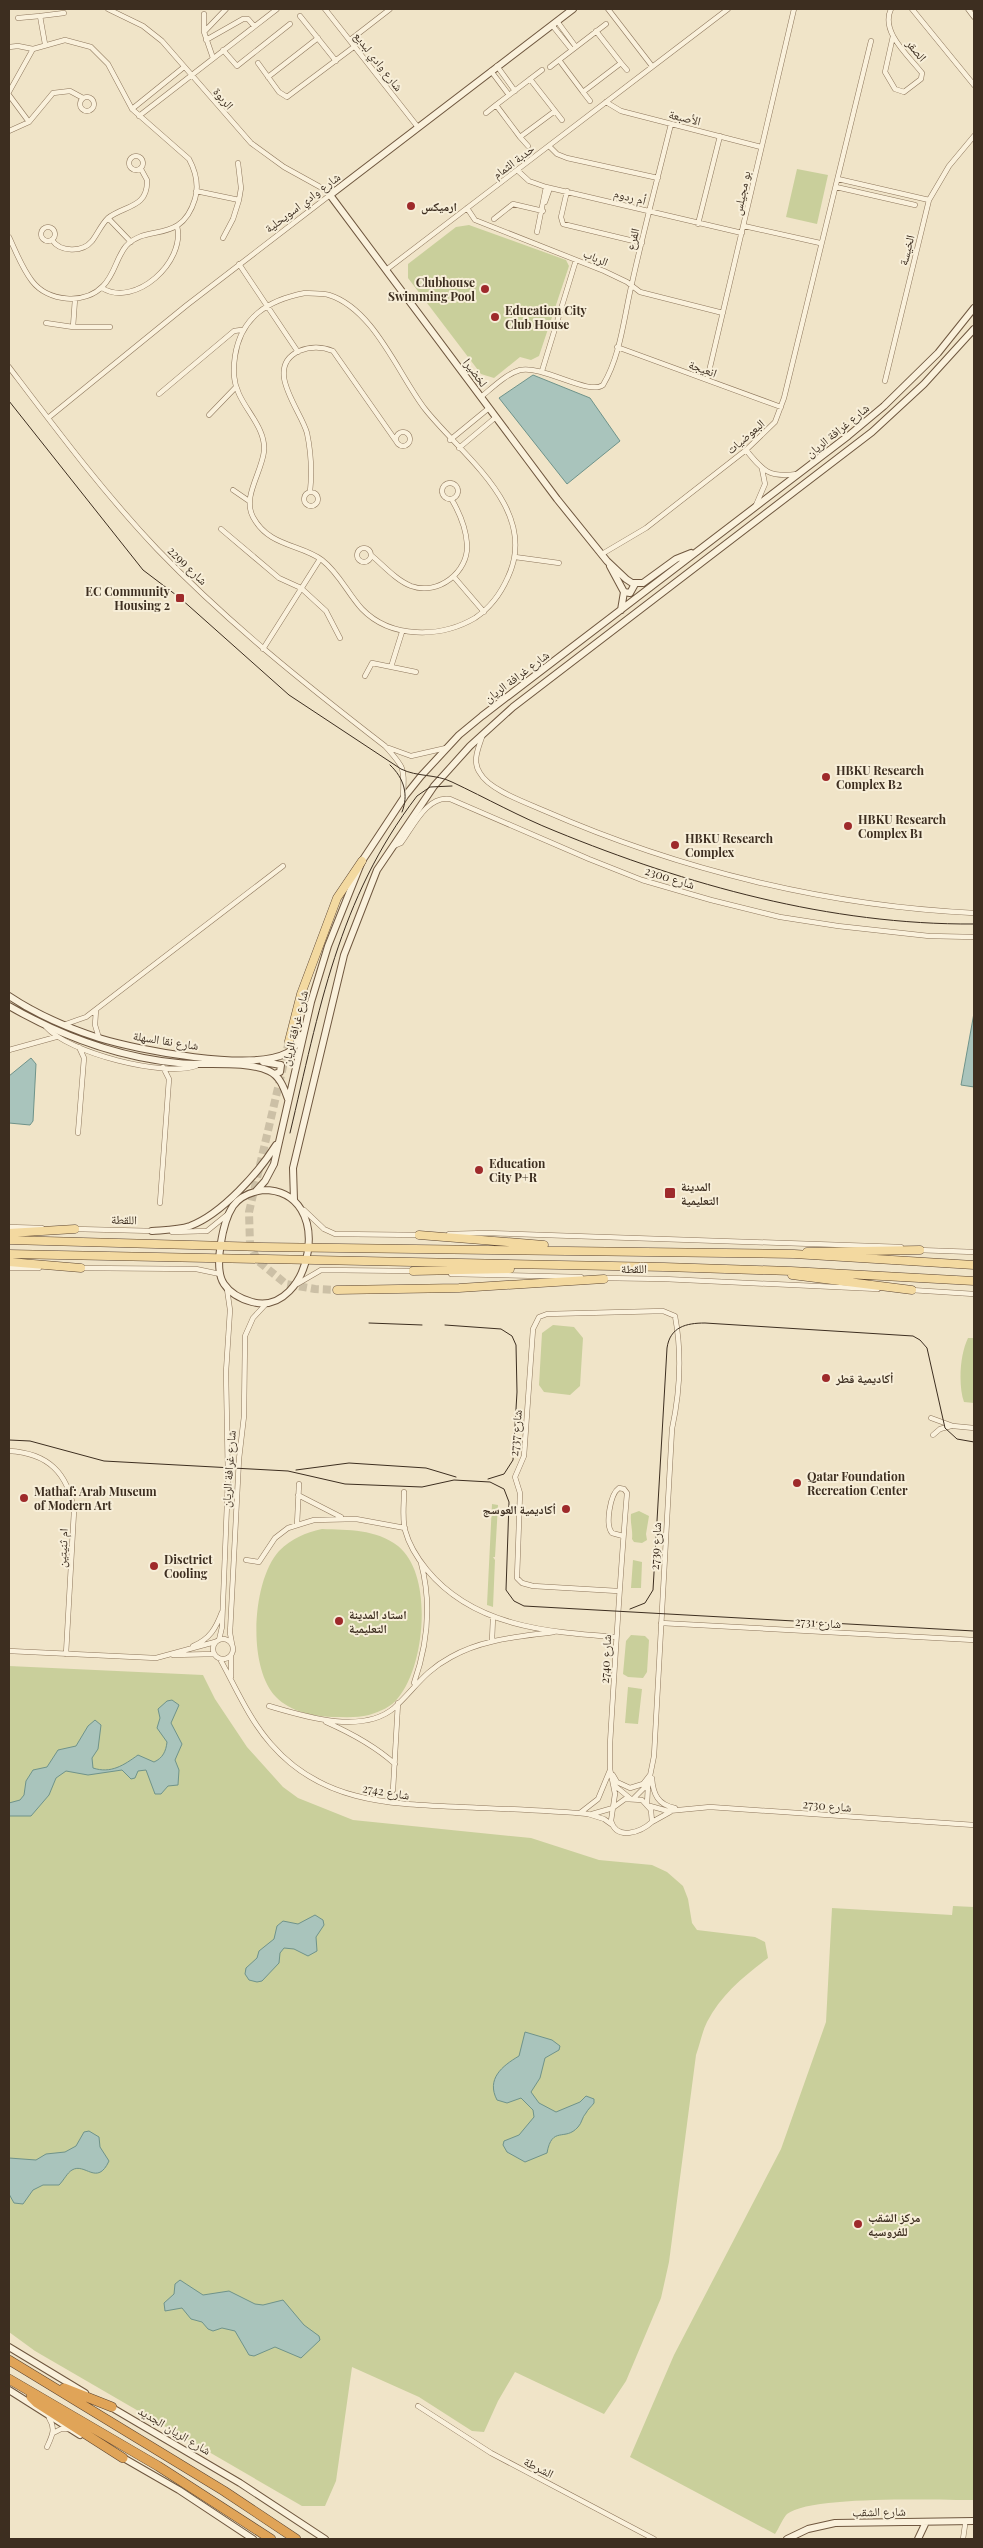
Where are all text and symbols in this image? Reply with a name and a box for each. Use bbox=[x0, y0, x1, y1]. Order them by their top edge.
street label: شارع وادي لبديع bbox=[348, 28, 407, 96]
street label: الصقر bbox=[903, 35, 931, 65]
street label: الربوة bbox=[210, 84, 238, 113]
street label: الأصبعة bbox=[667, 105, 703, 129]
street label: حدبة الثمام bbox=[489, 140, 538, 183]
street label: شارع وادي اسويحلية bbox=[261, 168, 345, 238]
street label: بو مجيلس bbox=[729, 169, 754, 217]
street label: أم ردوم bbox=[612, 184, 648, 209]
place label: ارميكس bbox=[421, 198, 457, 215]
marker: ارميكس bbox=[405, 200, 417, 212]
street label: الفرع bbox=[622, 226, 643, 252]
street label: الخيسة bbox=[894, 233, 918, 267]
street label: الرباب bbox=[581, 245, 611, 270]
place label: Clubhouse Swimming Pool bbox=[388, 274, 475, 304]
marker: Clubhouse Swimming Pool bbox=[479, 283, 491, 295]
place label: Education City Club House bbox=[505, 302, 588, 332]
marker: Education City Club House bbox=[489, 311, 501, 323]
street label: لخضيرا bbox=[460, 354, 492, 390]
street label: انعيجة bbox=[687, 356, 719, 381]
street label: شارع غرافة الريان bbox=[802, 399, 873, 461]
street label: البعوضيات bbox=[723, 415, 768, 457]
street label: شارع 2299 bbox=[164, 542, 211, 589]
place label: EC Community Housing 2 bbox=[85, 583, 171, 613]
marker: EC Community Housing 2 bbox=[174, 592, 186, 604]
street label: شارع غرافة الريان bbox=[480, 646, 552, 706]
place label: HBKU Research Complex B2 bbox=[836, 762, 925, 792]
marker: HBKU Research Complex B2 bbox=[820, 771, 832, 783]
place label: HBKU Research Complex B1 bbox=[858, 811, 947, 841]
marker: HBKU Research Complex B1 bbox=[842, 820, 854, 832]
place label: HBKU Research Complex bbox=[685, 830, 774, 860]
marker: HBKU Research Complex bbox=[669, 839, 681, 851]
street label: شارع 2300 bbox=[643, 862, 697, 893]
street label: شارع غرافة الريان bbox=[277, 988, 312, 1068]
street label: شارع نقا السهلة bbox=[132, 1027, 200, 1054]
place label: Education City P+R bbox=[489, 1155, 546, 1185]
marker: Education City P+R bbox=[473, 1164, 485, 1176]
place label: المدينة التعليمية bbox=[681, 1178, 719, 1208]
marker: المدينة التعليمية bbox=[663, 1186, 677, 1200]
street label: اللقطة bbox=[111, 1211, 137, 1227]
street label: اللقطة bbox=[621, 1260, 647, 1276]
place label: أكاديمية قطر bbox=[835, 1370, 894, 1386]
marker: أكاديمية قطر bbox=[820, 1372, 832, 1384]
street label: شارع 2737 bbox=[505, 1409, 526, 1457]
street label: شارع غرافة الريان bbox=[217, 1430, 240, 1508]
place label: Qatar Foundation Recreation Center bbox=[807, 1468, 908, 1498]
marker: Qatar Foundation Recreation Center bbox=[791, 1477, 803, 1489]
place label: Mathaf: Arab Museum of Modern Art bbox=[34, 1483, 157, 1513]
marker: Mathaf: Arab Museum of Modern Art bbox=[18, 1492, 30, 1504]
place label: أكاديمية العوسج bbox=[482, 1501, 556, 1518]
marker: أكاديمية العوسج bbox=[560, 1503, 572, 1515]
street label: شارع 2739 bbox=[646, 1522, 665, 1570]
street label: ام ثنيتين bbox=[53, 1528, 72, 1568]
place label: Disctrict Cooling bbox=[164, 1551, 213, 1581]
marker: Disctrict Cooling bbox=[148, 1560, 160, 1572]
place label: استاد المدينة التعليمية bbox=[349, 1606, 407, 1636]
street label: شارع 2731 bbox=[794, 1613, 842, 1632]
marker: استاد المدينة التعليمية bbox=[333, 1615, 345, 1627]
street label: شارع 2740 bbox=[596, 1634, 615, 1684]
street label: شارع 2742 bbox=[361, 1779, 411, 1804]
street label: شارع 2730 bbox=[802, 1795, 852, 1816]
place label: مركز الشقب للفروسيه bbox=[868, 2209, 921, 2239]
marker: مركز الشقب للفروسيه bbox=[852, 2218, 864, 2230]
street label: شارع الريان الجديد bbox=[135, 2402, 214, 2459]
street label: الشرطة bbox=[521, 2453, 557, 2481]
street label: شارع الشقب bbox=[852, 2503, 906, 2520]

